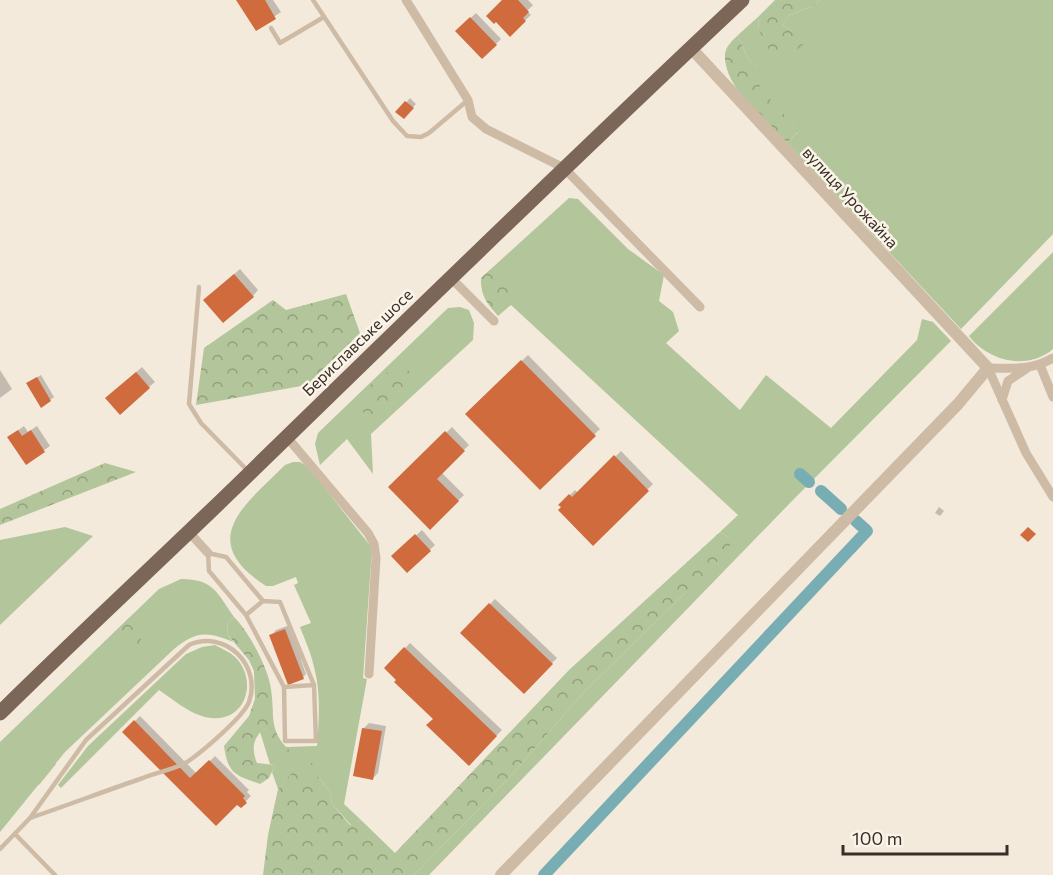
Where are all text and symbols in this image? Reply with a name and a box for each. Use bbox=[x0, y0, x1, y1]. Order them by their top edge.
street label: вулиця Урожайна bbox=[799, 143, 903, 251]
street label: Бериславське шосе bbox=[298, 284, 416, 400]
scale bar bbox=[843, 818, 1006, 856]
text: 100 m bbox=[852, 827, 902, 849]

